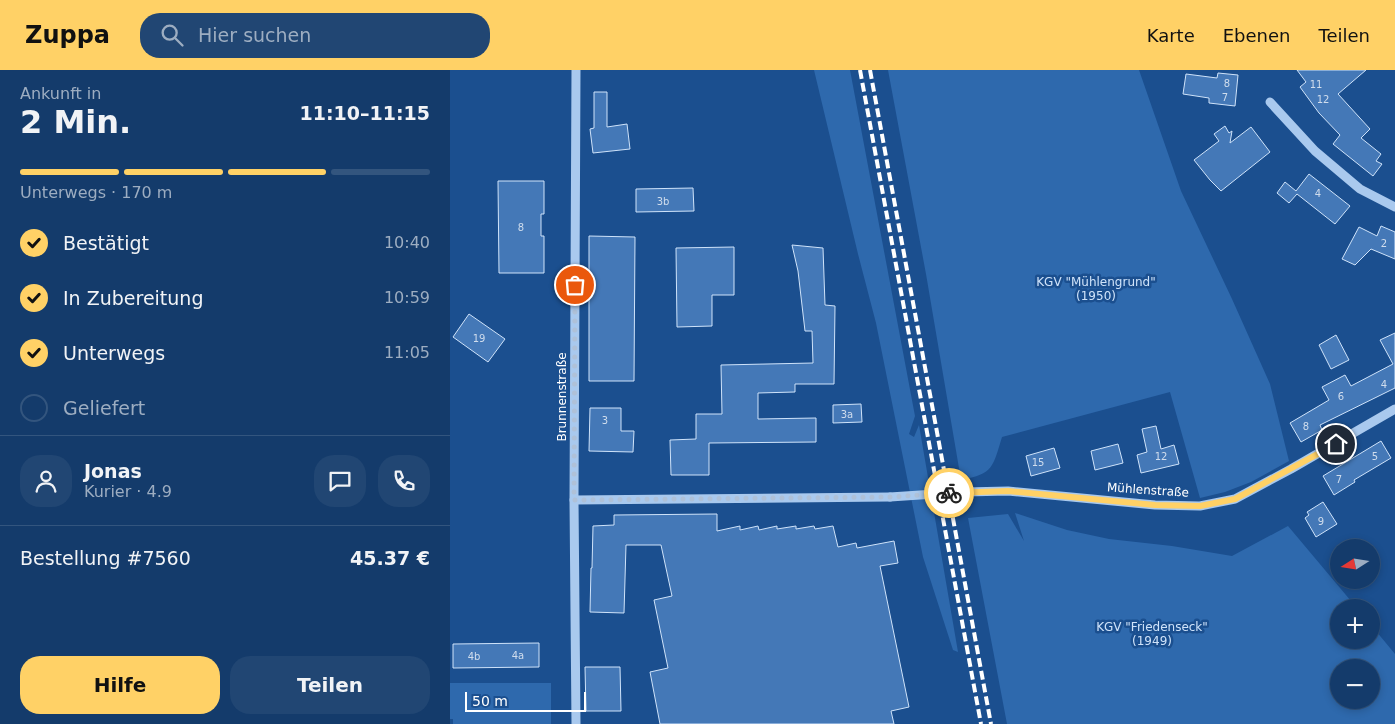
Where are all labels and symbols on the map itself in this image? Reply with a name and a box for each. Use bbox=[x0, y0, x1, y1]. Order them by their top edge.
house number: 8 bbox=[1224, 78, 1230, 89]
house number: 11 bbox=[1310, 79, 1322, 90]
house number: 7 bbox=[1222, 92, 1228, 103]
house number: 12 bbox=[1317, 94, 1329, 105]
house number: 4 bbox=[1315, 188, 1321, 199]
house number: 3b bbox=[657, 196, 669, 207]
house number: 8 bbox=[518, 222, 524, 233]
house number: 2 bbox=[1381, 238, 1387, 249]
pin bbox=[554, 264, 596, 306]
park label: KGV "Mühlengrund" (1950) bbox=[1036, 275, 1156, 303]
house number: 19 bbox=[473, 333, 485, 344]
street label: Brunnenstraße bbox=[555, 352, 569, 442]
house number: 4 bbox=[1381, 379, 1387, 390]
house number: 6 bbox=[1338, 391, 1344, 402]
house number: 3a bbox=[841, 409, 853, 420]
house number: 3 bbox=[602, 415, 608, 426]
house number: 8 bbox=[1303, 421, 1309, 432]
pin bbox=[1315, 423, 1357, 465]
house number: 12 bbox=[1155, 451, 1167, 462]
house number: 5 bbox=[1372, 451, 1378, 462]
house number: 15 bbox=[1032, 457, 1044, 468]
courier bbox=[924, 468, 974, 518]
house number: 7 bbox=[1336, 474, 1342, 485]
street label: Mühlenstraße bbox=[1107, 480, 1189, 500]
house number: 9 bbox=[1318, 516, 1324, 527]
north arrow bbox=[1330, 539, 1380, 589]
park label: KGV "Friedenseck" (1949) bbox=[1096, 620, 1208, 648]
house number: 4a bbox=[512, 650, 524, 661]
house number: 4b bbox=[468, 651, 480, 662]
scale bar bbox=[465, 689, 586, 712]

